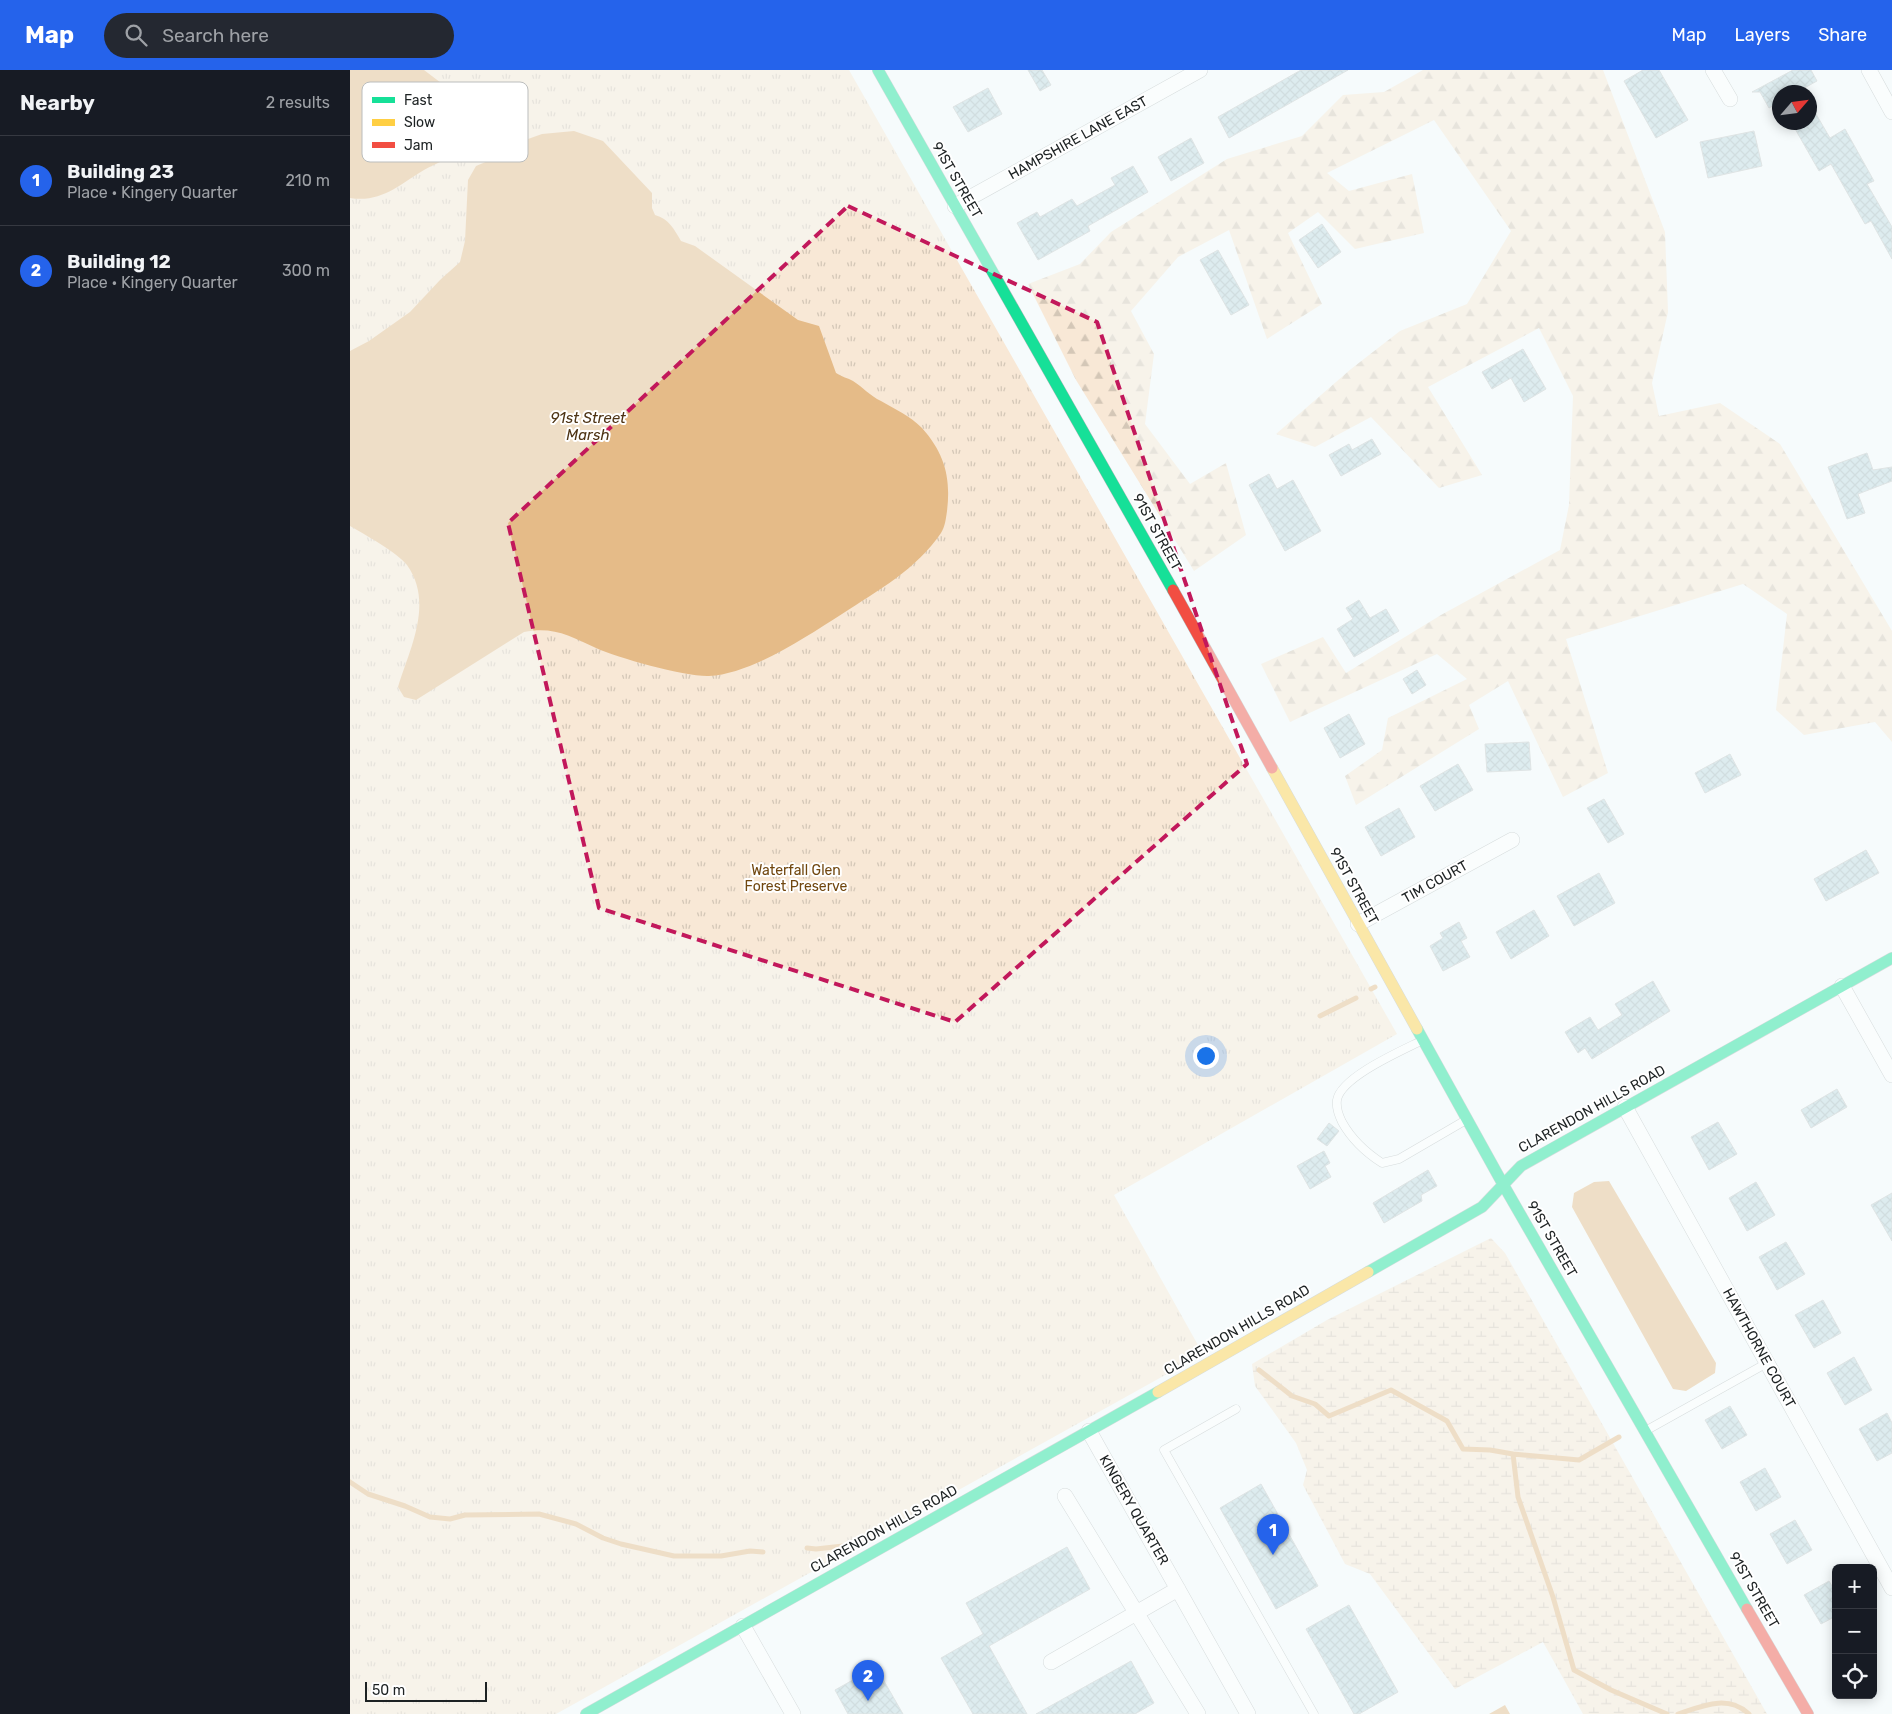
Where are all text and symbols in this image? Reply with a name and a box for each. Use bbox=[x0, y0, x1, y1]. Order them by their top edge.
search box bbox=[104, 13, 454, 58]
text: Map bbox=[25, 21, 74, 49]
icon: search bbox=[122, 21, 150, 49]
text: Search here bbox=[162, 24, 269, 47]
text: Map bbox=[1672, 24, 1707, 46]
text: Layers bbox=[1735, 24, 1790, 46]
text: Share bbox=[1818, 24, 1867, 46]
legend bbox=[362, 82, 528, 162]
north arrow bbox=[1772, 85, 1817, 130]
text: Nearby bbox=[20, 90, 95, 115]
text: Fast bbox=[404, 92, 433, 109]
text: 2 results bbox=[266, 93, 330, 112]
street label: HAMPSHIRE LANE EAST bbox=[1005, 93, 1151, 183]
text: Slow bbox=[404, 114, 435, 131]
text: Jam bbox=[404, 137, 433, 154]
street label: 91ST STREET bbox=[928, 139, 986, 221]
text: Building 23 bbox=[67, 160, 174, 183]
text: 1 bbox=[32, 171, 40, 190]
text: 210 m bbox=[285, 171, 330, 190]
text: Place · Kingery Quarter bbox=[67, 183, 238, 202]
text: Building 12 bbox=[67, 250, 171, 273]
text: 2 bbox=[31, 261, 41, 280]
text: 300 m bbox=[282, 261, 330, 280]
text: Place · Kingery Quarter bbox=[67, 273, 238, 292]
water label: 91st Street Marsh bbox=[550, 409, 626, 444]
street label: 91ST STREET bbox=[1129, 491, 1185, 573]
street label: 91ST STREET bbox=[1326, 845, 1382, 927]
street label: TIM COURT bbox=[1399, 857, 1471, 907]
park label: Waterfall Glen Forest Preserve bbox=[745, 862, 848, 895]
your location bbox=[1193, 1043, 1219, 1069]
street label: CLARENDON HILLS ROAD bbox=[1516, 1061, 1668, 1157]
street label: 91ST STREET bbox=[1523, 1198, 1581, 1280]
street label: CLARENDON HILLS ROAD bbox=[1161, 1281, 1313, 1379]
street label: HAWTHORNE COURT bbox=[1719, 1285, 1799, 1411]
street label: KINGERY QUARTER bbox=[1096, 1452, 1172, 1568]
street label: CLARENDON HILLS ROAD bbox=[808, 1481, 960, 1577]
pin: 1 bbox=[1257, 1514, 1289, 1555]
street label: 91ST STREET bbox=[1725, 1549, 1783, 1631]
map controls bbox=[1832, 1564, 1877, 1699]
button: + bbox=[1832, 1564, 1877, 1609]
button: − bbox=[1832, 1609, 1877, 1654]
button: locate bbox=[1832, 1654, 1877, 1699]
pin: 2 bbox=[852, 1660, 884, 1701]
scale bar bbox=[365, 1679, 488, 1702]
text: 50 m bbox=[372, 1682, 405, 1699]

